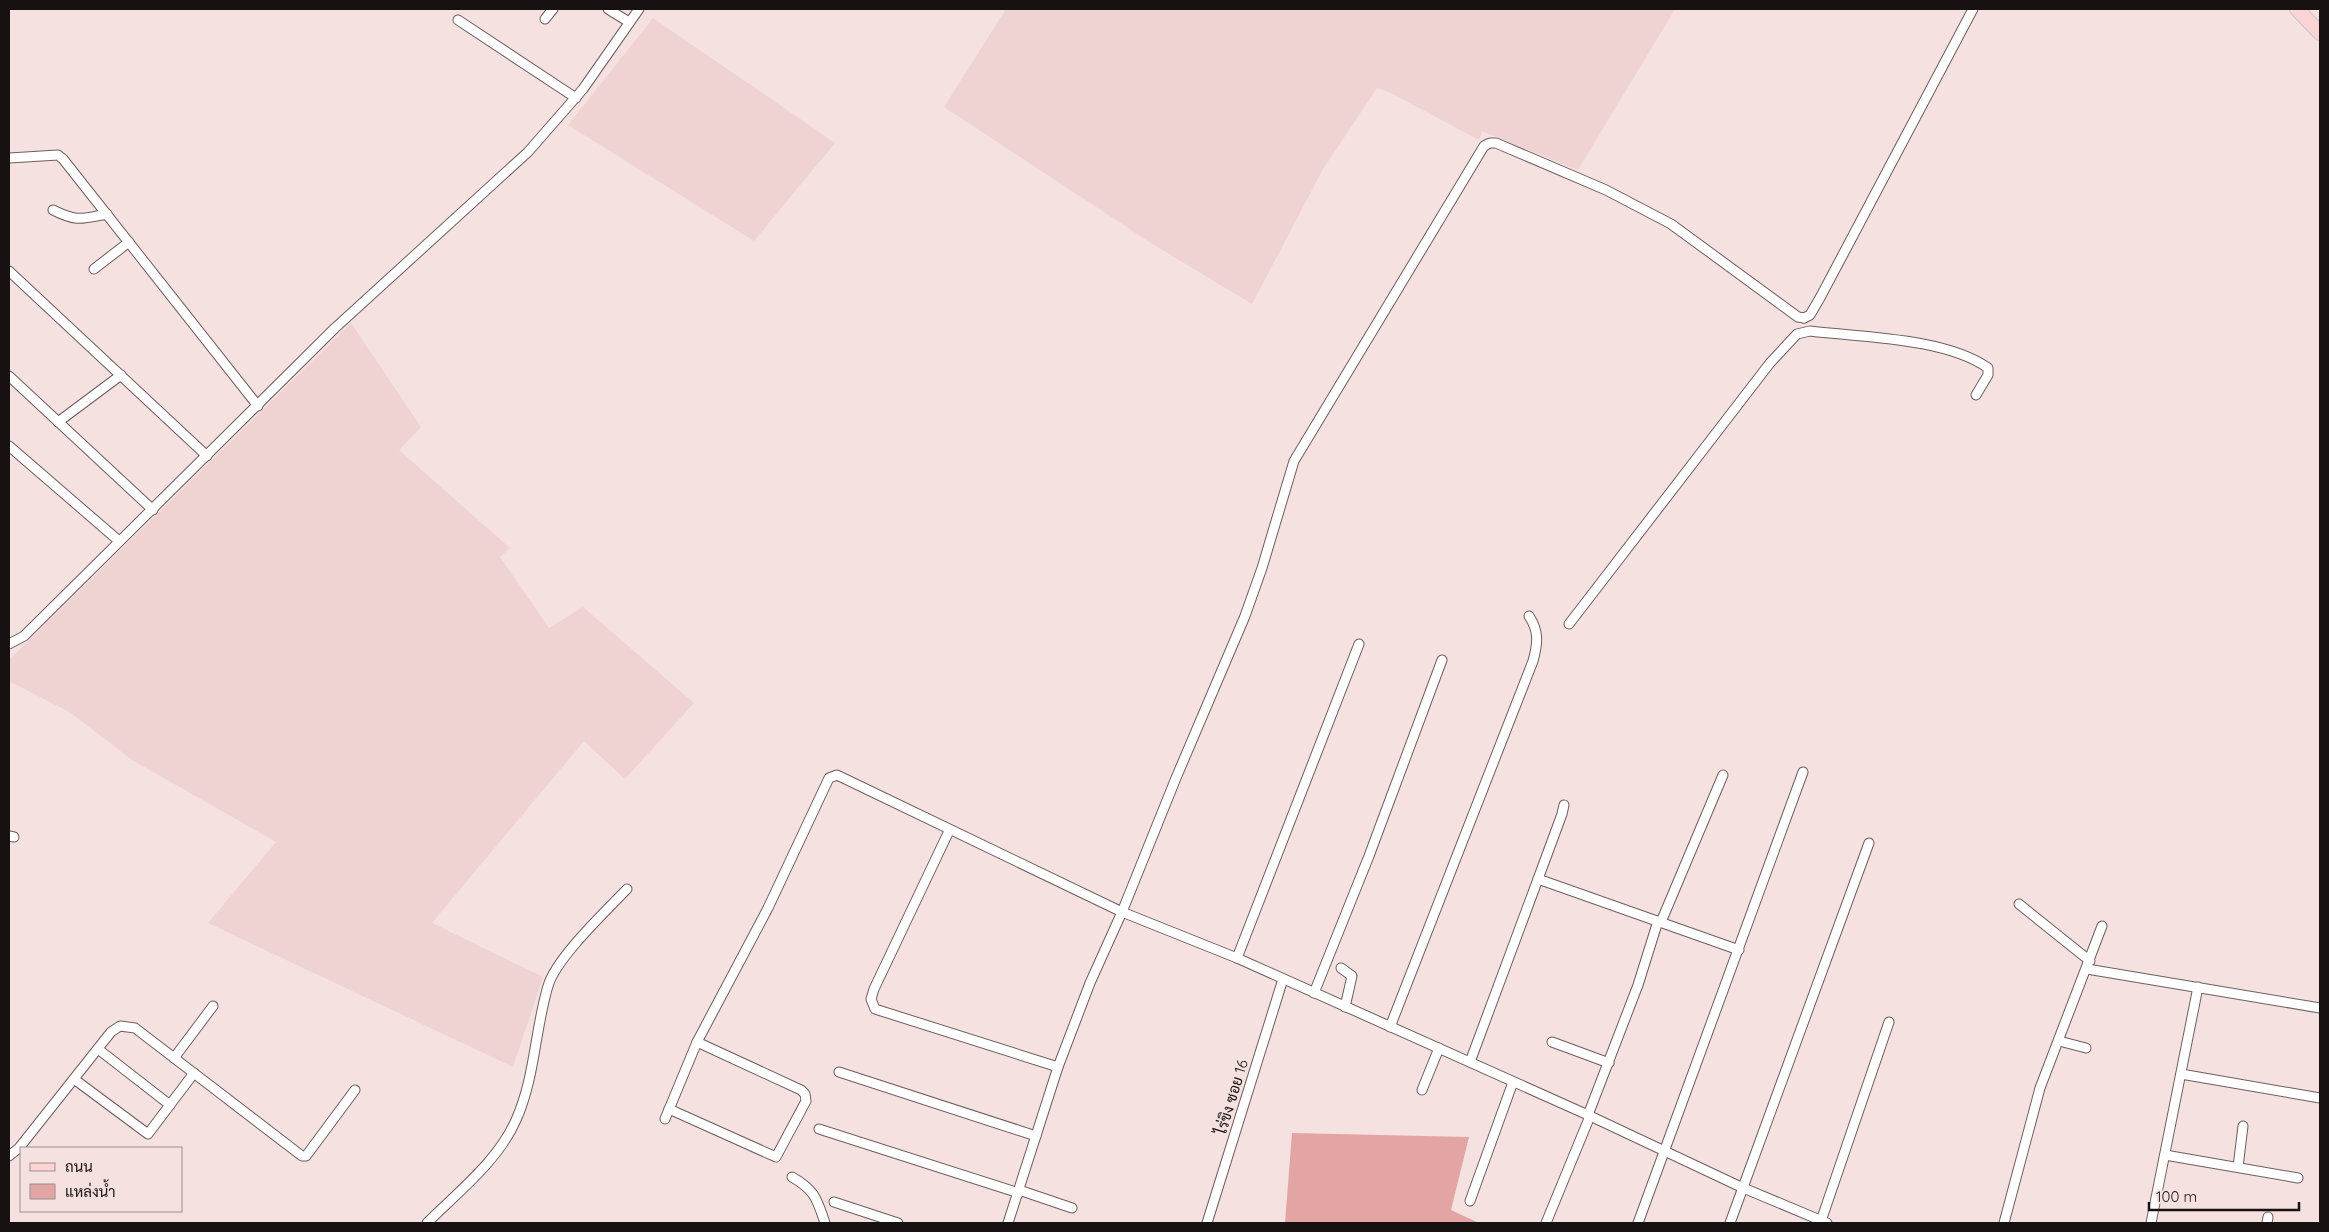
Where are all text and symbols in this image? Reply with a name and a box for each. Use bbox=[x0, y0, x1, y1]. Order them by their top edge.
street label: ไร่ขิง ซอย 16 bbox=[1211, 1057, 1252, 1138]
legend bbox=[20, 1147, 182, 1212]
text: ถนน bbox=[65, 1157, 93, 1176]
text: แหล่งน้ำ bbox=[65, 1179, 116, 1201]
scale bar bbox=[2149, 1180, 2299, 1212]
text: 100 m bbox=[2156, 1187, 2197, 1206]

